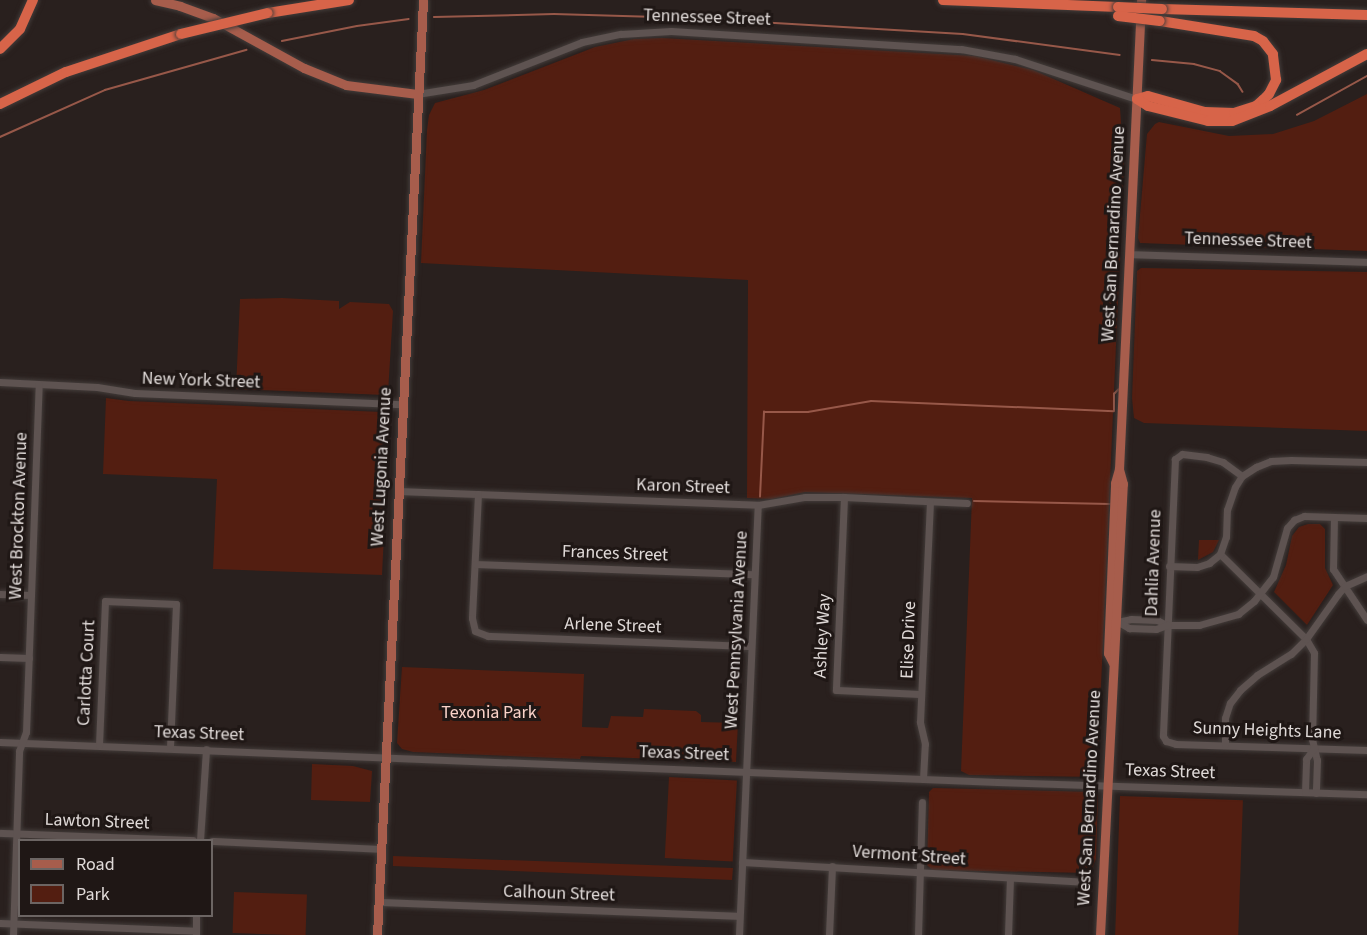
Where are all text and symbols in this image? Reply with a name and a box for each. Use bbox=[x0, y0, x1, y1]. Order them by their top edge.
street label: Tennessee Street bbox=[643, 5, 771, 31]
street label: West San Bernardino Avenue bbox=[1098, 126, 1130, 342]
street label: Tennessee Street bbox=[1184, 228, 1312, 254]
street label: New York Street bbox=[141, 368, 261, 394]
street label: West Lugonia Avenue bbox=[367, 387, 397, 547]
street label: West Brockton Avenue bbox=[5, 432, 33, 600]
street label: Karon Street bbox=[636, 475, 730, 499]
street label: Dahlia Avenue bbox=[1141, 509, 1167, 617]
street label: West Pennsylvania Avenue bbox=[721, 530, 753, 730]
street label: Frances Street bbox=[562, 541, 668, 567]
street label: Ashley Way bbox=[810, 593, 836, 679]
street label: Elise Drive bbox=[897, 601, 921, 679]
street label: Arlene Street bbox=[564, 614, 662, 638]
street label: Carlotta Court bbox=[73, 620, 101, 726]
street label: West San Bernardino Avenue bbox=[1074, 690, 1106, 906]
park label: Texonia Park bbox=[441, 702, 537, 724]
street label: Sunny Heights Lane bbox=[1192, 718, 1342, 744]
street label: Texas Street bbox=[153, 722, 245, 746]
street label: Texas Street bbox=[638, 742, 730, 766]
street label: Texas Street bbox=[1124, 760, 1216, 784]
street label: Lawton Street bbox=[44, 809, 150, 835]
legend bbox=[18, 839, 213, 917]
street label: Vermont Street bbox=[852, 841, 966, 871]
text: Road bbox=[76, 852, 115, 877]
street label: Calhoun Street bbox=[503, 881, 615, 907]
text: Park bbox=[76, 882, 110, 907]

